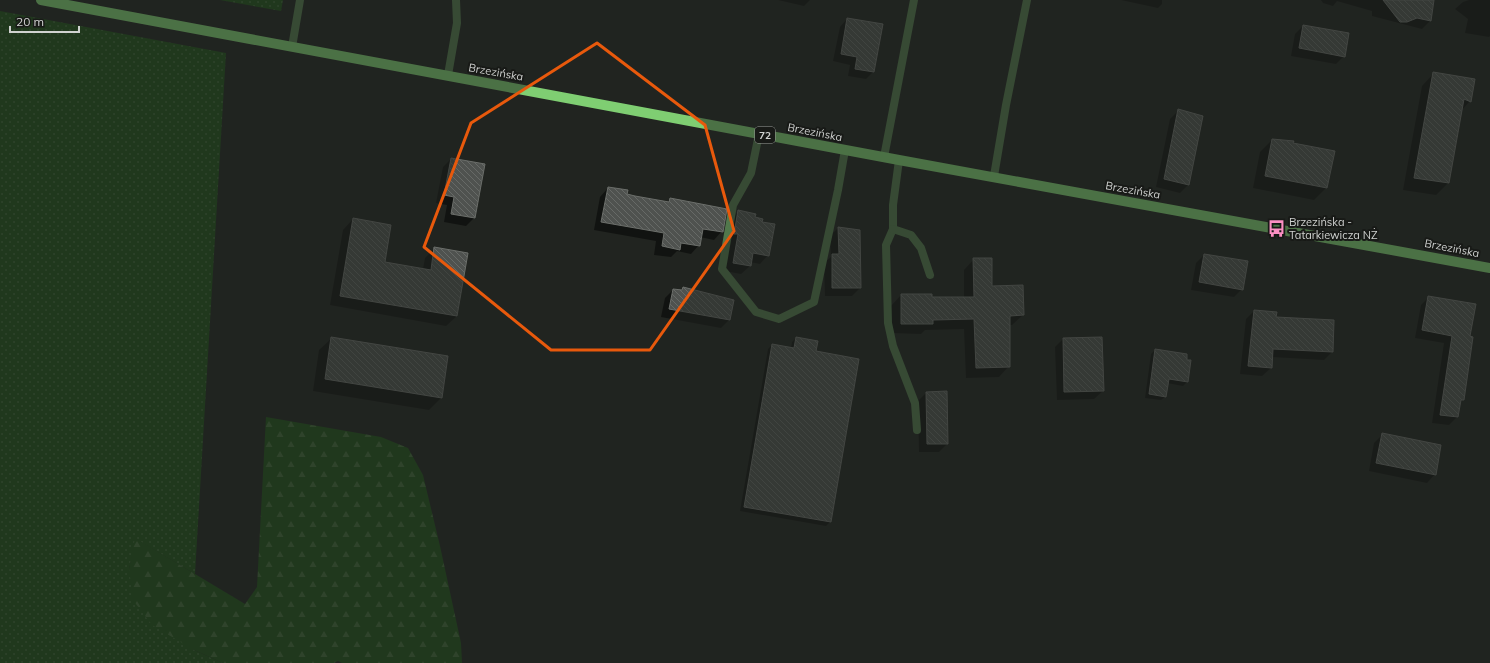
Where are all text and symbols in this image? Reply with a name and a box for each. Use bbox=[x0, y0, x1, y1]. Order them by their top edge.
scale bar bbox=[10, 8, 79, 34]
text: 20 m bbox=[16, 14, 44, 29]
street label: Brzezińska bbox=[467, 60, 525, 84]
street label: Brzezińska bbox=[786, 120, 844, 144]
road number: 72 bbox=[755, 127, 775, 143]
street label: Brzezińska bbox=[1104, 178, 1162, 202]
place label: Brzezińska - Tatarkiewicza NŻ bbox=[1289, 215, 1378, 242]
bus stop icon: Brzezińska - Tatarkiewicza NŻ bbox=[1266, 218, 1286, 238]
street label: Brzezińska bbox=[1423, 236, 1481, 260]

